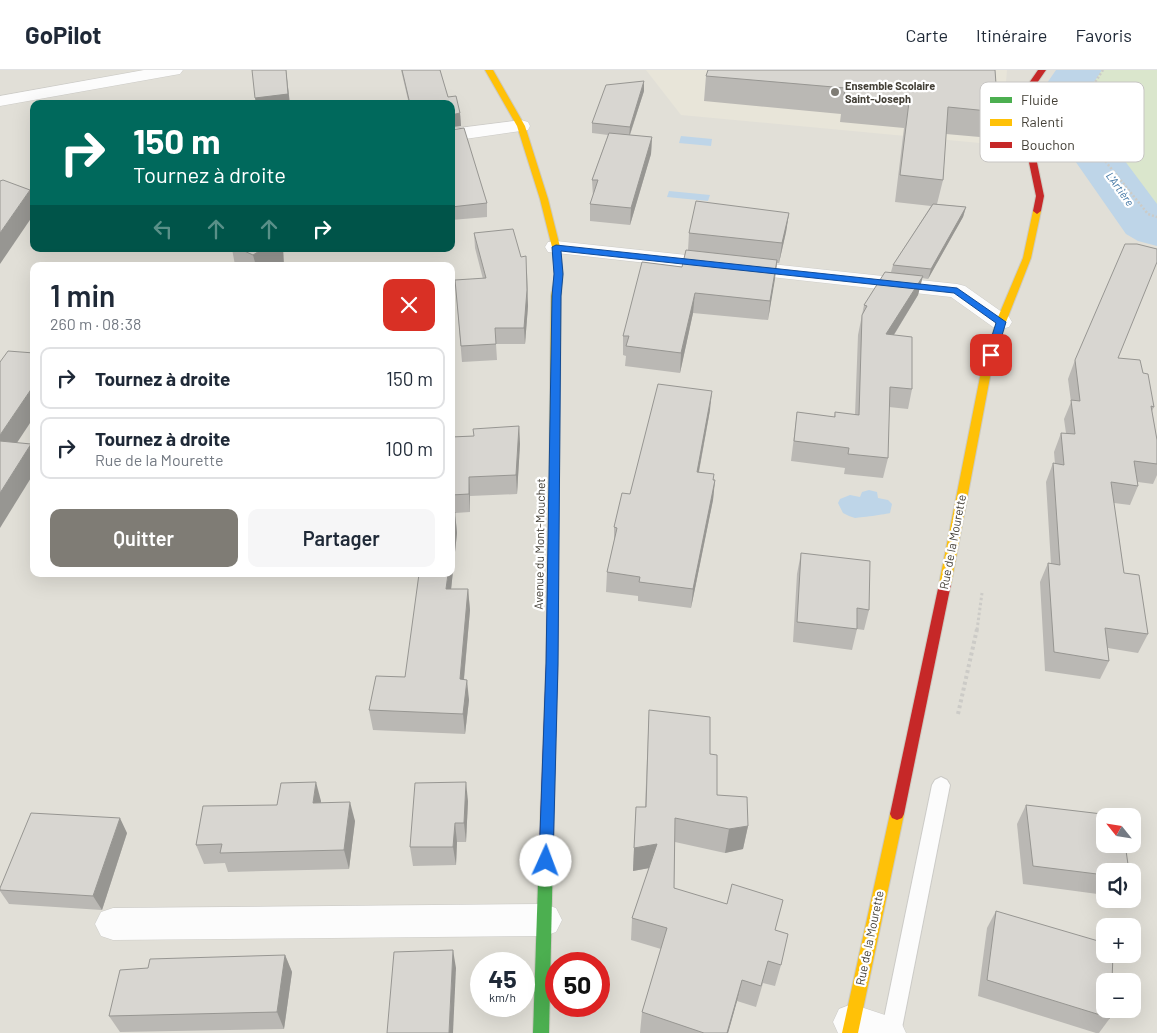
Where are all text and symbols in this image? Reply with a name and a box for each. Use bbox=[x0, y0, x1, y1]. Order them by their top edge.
text: GoPilot bbox=[25, 20, 102, 49]
text: Carte bbox=[905, 24, 948, 46]
text: Itinéraire bbox=[976, 24, 1047, 46]
text: Favoris bbox=[1075, 24, 1132, 46]
place label: Ensemble Scolaire Saint-Joseph bbox=[845, 79, 935, 105]
legend bbox=[980, 82, 1144, 162]
marker: Ensemble Scolaire Saint-Joseph bbox=[829, 86, 841, 98]
text: Fluide bbox=[1021, 91, 1058, 108]
text: Ralenti bbox=[1021, 113, 1064, 130]
text: 150 m bbox=[133, 119, 220, 161]
icon: right bbox=[50, 120, 115, 185]
text: Bouchon bbox=[1021, 136, 1075, 153]
text: Tournez à droite bbox=[133, 161, 286, 187]
water label: L'Artière bbox=[1104, 169, 1137, 208]
icon: left bbox=[149, 215, 177, 243]
icon: ahead bbox=[202, 215, 230, 243]
icon: ahead bbox=[255, 215, 283, 243]
icon: right bbox=[308, 215, 336, 243]
text: 1 min bbox=[50, 277, 115, 313]
button: close bbox=[383, 279, 435, 331]
text: 260 m · 08:38 bbox=[50, 314, 141, 333]
pin bbox=[970, 334, 1012, 376]
icon: arrive bbox=[977, 341, 1005, 369]
icon: right bbox=[52, 364, 80, 392]
text: Tournez à droite bbox=[95, 367, 231, 390]
text: 150 m bbox=[386, 367, 433, 390]
text: Tournez à droite bbox=[95, 427, 231, 450]
icon: right bbox=[52, 434, 80, 462]
text: 100 m bbox=[385, 437, 433, 460]
text: Rue de la Mourette bbox=[95, 450, 223, 469]
street label: Avenue du Mont-Mouchet bbox=[531, 478, 547, 610]
street label: Rue de la Mourette bbox=[936, 493, 968, 590]
button: Quitter bbox=[50, 509, 238, 567]
button: Partager bbox=[248, 509, 435, 567]
north arrow bbox=[1096, 808, 1141, 852]
map controls bbox=[1096, 808, 1141, 1018]
position arrow bbox=[519, 834, 571, 886]
button: sound bbox=[1096, 863, 1141, 908]
street label: Rue de la Mourette bbox=[852, 889, 886, 986]
button: + bbox=[1096, 918, 1141, 963]
speed limit sign: 50 bbox=[545, 952, 610, 1017]
text: 45 bbox=[488, 963, 517, 993]
button: − bbox=[1096, 973, 1141, 1018]
text: km/h bbox=[489, 990, 516, 1004]

